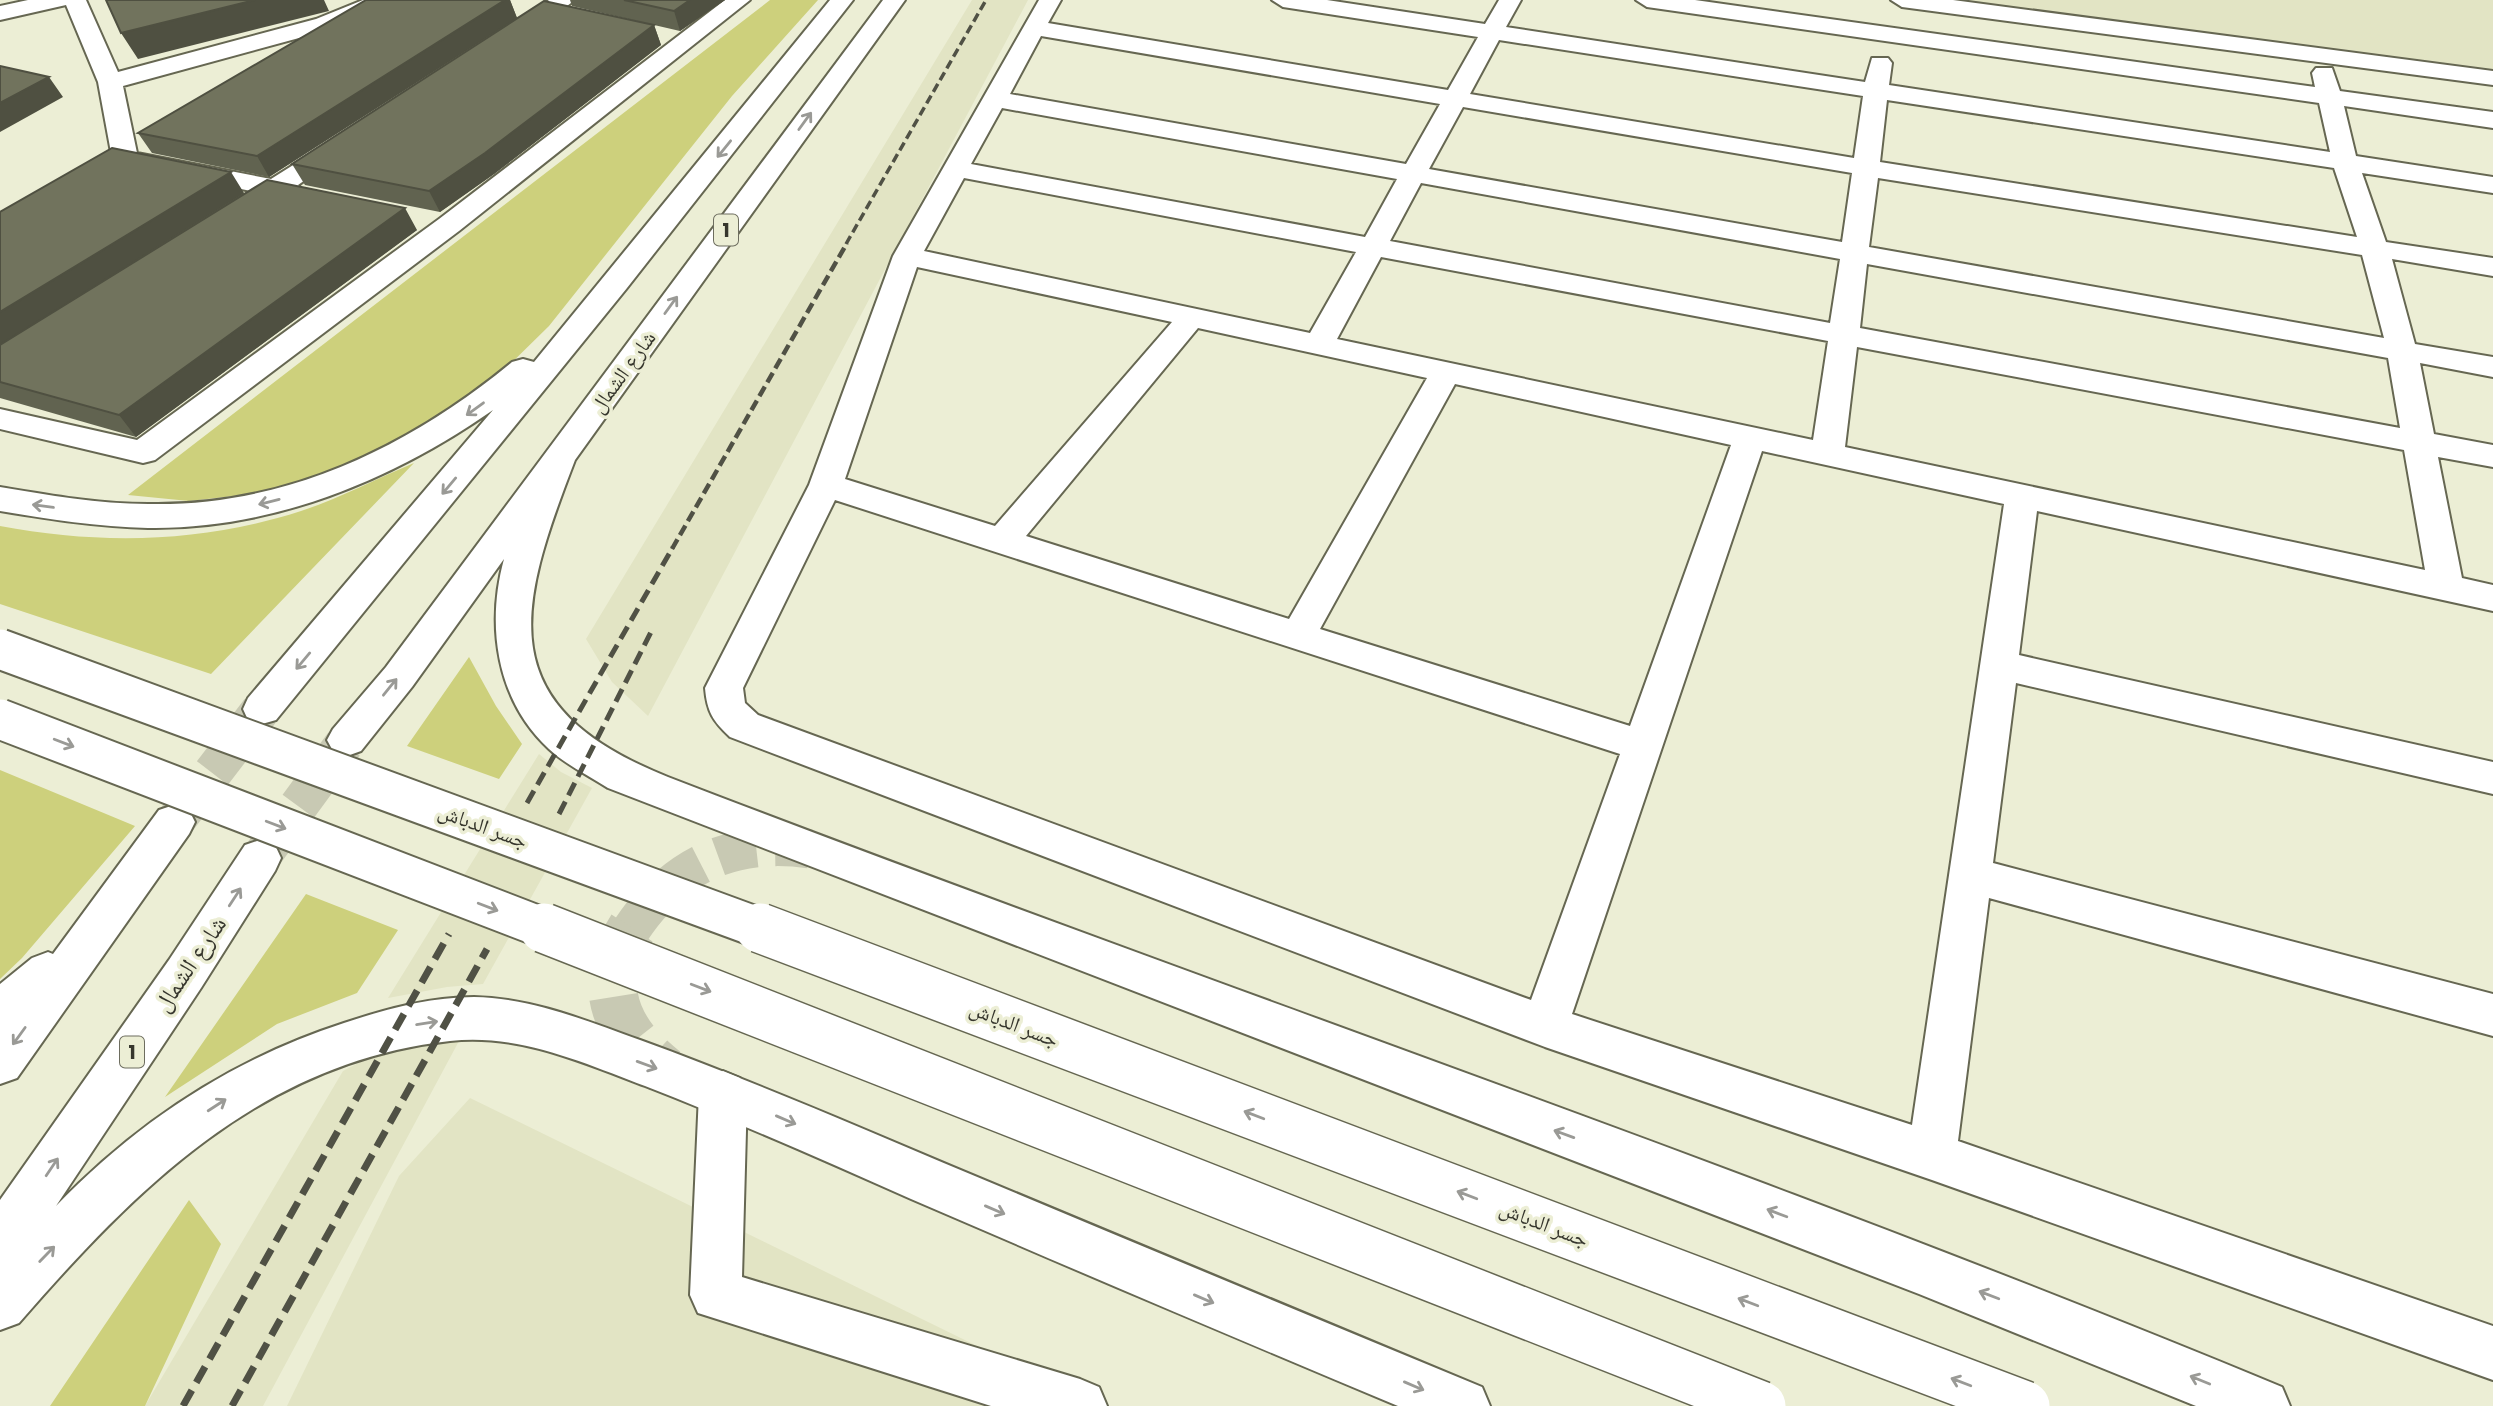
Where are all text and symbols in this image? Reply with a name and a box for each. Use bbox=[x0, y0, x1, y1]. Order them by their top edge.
one-way arrow bbox=[798, 113, 813, 131]
one-way arrow bbox=[716, 140, 731, 158]
road number: 1 bbox=[714, 214, 738, 246]
one-way arrow bbox=[664, 296, 679, 315]
street label: شارع الشمال bbox=[583, 325, 662, 419]
one-way arrow bbox=[466, 401, 485, 416]
one-way arrow bbox=[441, 476, 457, 494]
one-way arrow bbox=[258, 496, 281, 509]
one-way arrow bbox=[32, 499, 55, 512]
one-way arrow bbox=[295, 651, 311, 669]
one-way arrow bbox=[382, 679, 398, 697]
one-way arrow bbox=[52, 738, 74, 751]
street label: جسر الدباش bbox=[434, 796, 532, 855]
one-way arrow bbox=[265, 819, 286, 832]
one-way arrow bbox=[228, 888, 242, 908]
one-way arrow bbox=[477, 901, 499, 914]
street label: شارع الشمال bbox=[145, 909, 234, 1018]
one-way arrow bbox=[689, 983, 711, 996]
street label: جسر الدباش bbox=[966, 993, 1063, 1054]
one-way arrow bbox=[415, 1016, 438, 1029]
one-way arrow bbox=[12, 1026, 26, 1045]
road number: 1 bbox=[120, 1036, 144, 1068]
one-way arrow bbox=[636, 1060, 658, 1072]
one-way arrow bbox=[207, 1098, 226, 1113]
one-way arrow bbox=[1244, 1108, 1265, 1120]
one-way arrow bbox=[774, 1115, 796, 1128]
one-way arrow bbox=[1553, 1127, 1575, 1139]
one-way arrow bbox=[45, 1158, 60, 1177]
one-way arrow bbox=[1456, 1188, 1478, 1201]
street label: جسر الدباش bbox=[1496, 1193, 1593, 1254]
one-way arrow bbox=[984, 1204, 1005, 1217]
one-way arrow bbox=[1767, 1206, 1788, 1219]
one-way arrow bbox=[38, 1246, 55, 1263]
one-way arrow bbox=[1979, 1288, 2001, 1301]
one-way arrow bbox=[1193, 1293, 1215, 1306]
one-way arrow bbox=[1738, 1294, 1760, 1307]
one-way arrow bbox=[2190, 1373, 2212, 1386]
one-way arrow bbox=[1951, 1375, 1973, 1387]
one-way arrow bbox=[1403, 1380, 1425, 1393]

